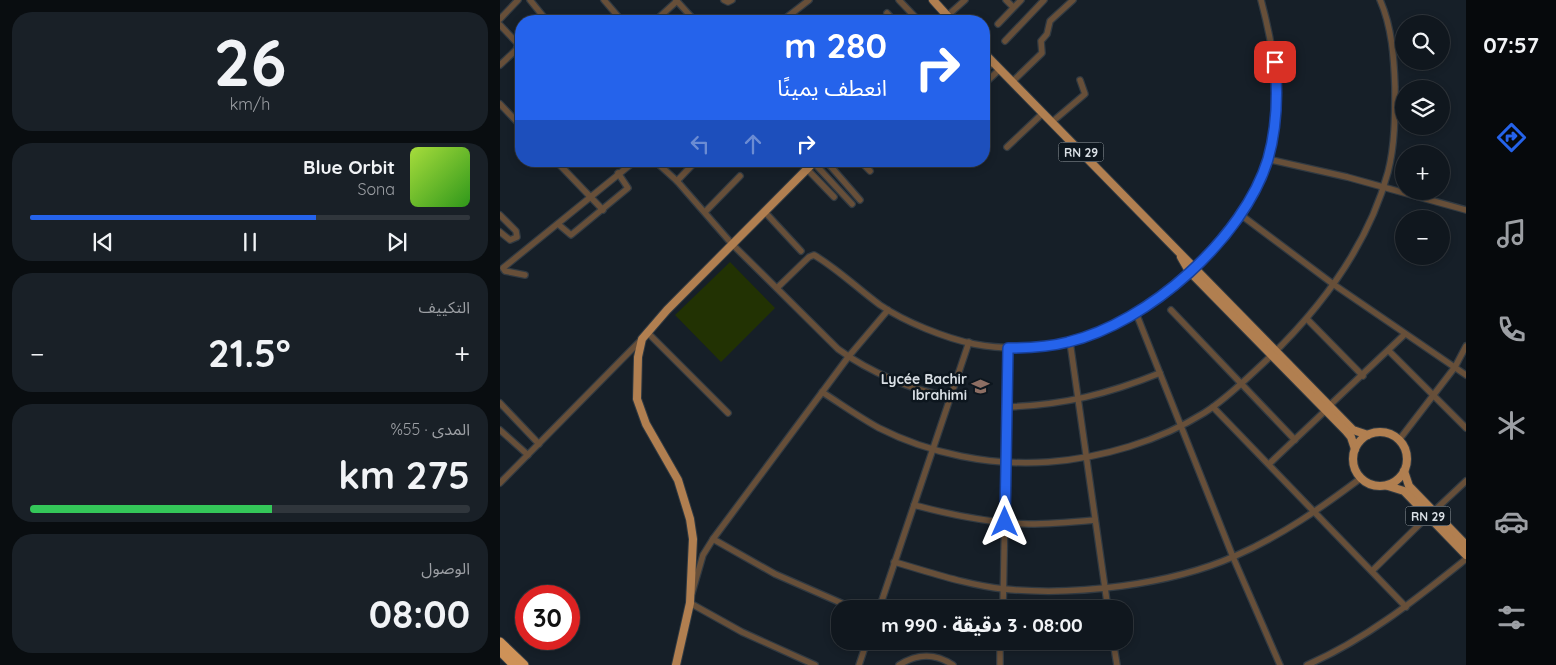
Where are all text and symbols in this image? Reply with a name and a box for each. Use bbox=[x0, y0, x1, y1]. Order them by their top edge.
map controls bbox=[1395, 15, 1450, 265]
button: search bbox=[1395, 15, 1450, 70]
text: 26 bbox=[214, 21, 286, 102]
text: 280 m bbox=[784, 23, 887, 67]
text: 07:57 bbox=[1483, 31, 1539, 59]
icon: right bbox=[905, 35, 970, 100]
pin bbox=[1254, 41, 1296, 83]
icon: arrive bbox=[1261, 48, 1289, 76]
text: انعطف يمينًا bbox=[777, 74, 887, 102]
button: layers bbox=[1395, 80, 1450, 135]
text: km/h bbox=[230, 94, 270, 114]
icon: directions bbox=[1494, 120, 1529, 155]
icon: left bbox=[686, 130, 714, 158]
icon: ahead bbox=[739, 130, 767, 158]
icon: right bbox=[792, 130, 820, 158]
road number: RN 29 bbox=[1058, 142, 1104, 162]
button: + bbox=[1395, 145, 1450, 200]
text: Blue Orbit bbox=[303, 155, 395, 179]
text: Sona bbox=[357, 179, 395, 199]
button: − bbox=[1395, 210, 1450, 265]
icon: music bbox=[1494, 216, 1529, 251]
icon: previous bbox=[89, 228, 117, 256]
icon: pause bbox=[236, 228, 264, 256]
icon: next bbox=[383, 228, 411, 256]
text: التكييف bbox=[418, 297, 470, 317]
icon: phone bbox=[1494, 312, 1529, 347]
text: 21.5° bbox=[208, 329, 291, 377]
text: − bbox=[30, 336, 45, 371]
text: + bbox=[454, 336, 470, 371]
place label: Lycée Bachir Ibrahimi bbox=[881, 370, 967, 404]
school or university icon: Lycée Bachir Ibrahimi bbox=[971, 377, 991, 397]
icon: climate bbox=[1494, 408, 1529, 443]
text: المدى · 55% bbox=[390, 419, 470, 439]
text: 275 km bbox=[338, 451, 470, 499]
position arrow bbox=[978, 495, 1030, 547]
icon: car bbox=[1494, 504, 1529, 539]
road number: RN 29 bbox=[1406, 506, 1450, 526]
text: الوصول bbox=[421, 558, 470, 578]
speed limit sign: 30 bbox=[515, 585, 580, 650]
text: 08:00 bbox=[369, 590, 470, 638]
icon: filters bbox=[1494, 600, 1529, 635]
text: 08:00 · 3 دقيقة · 990 m bbox=[881, 613, 1083, 637]

